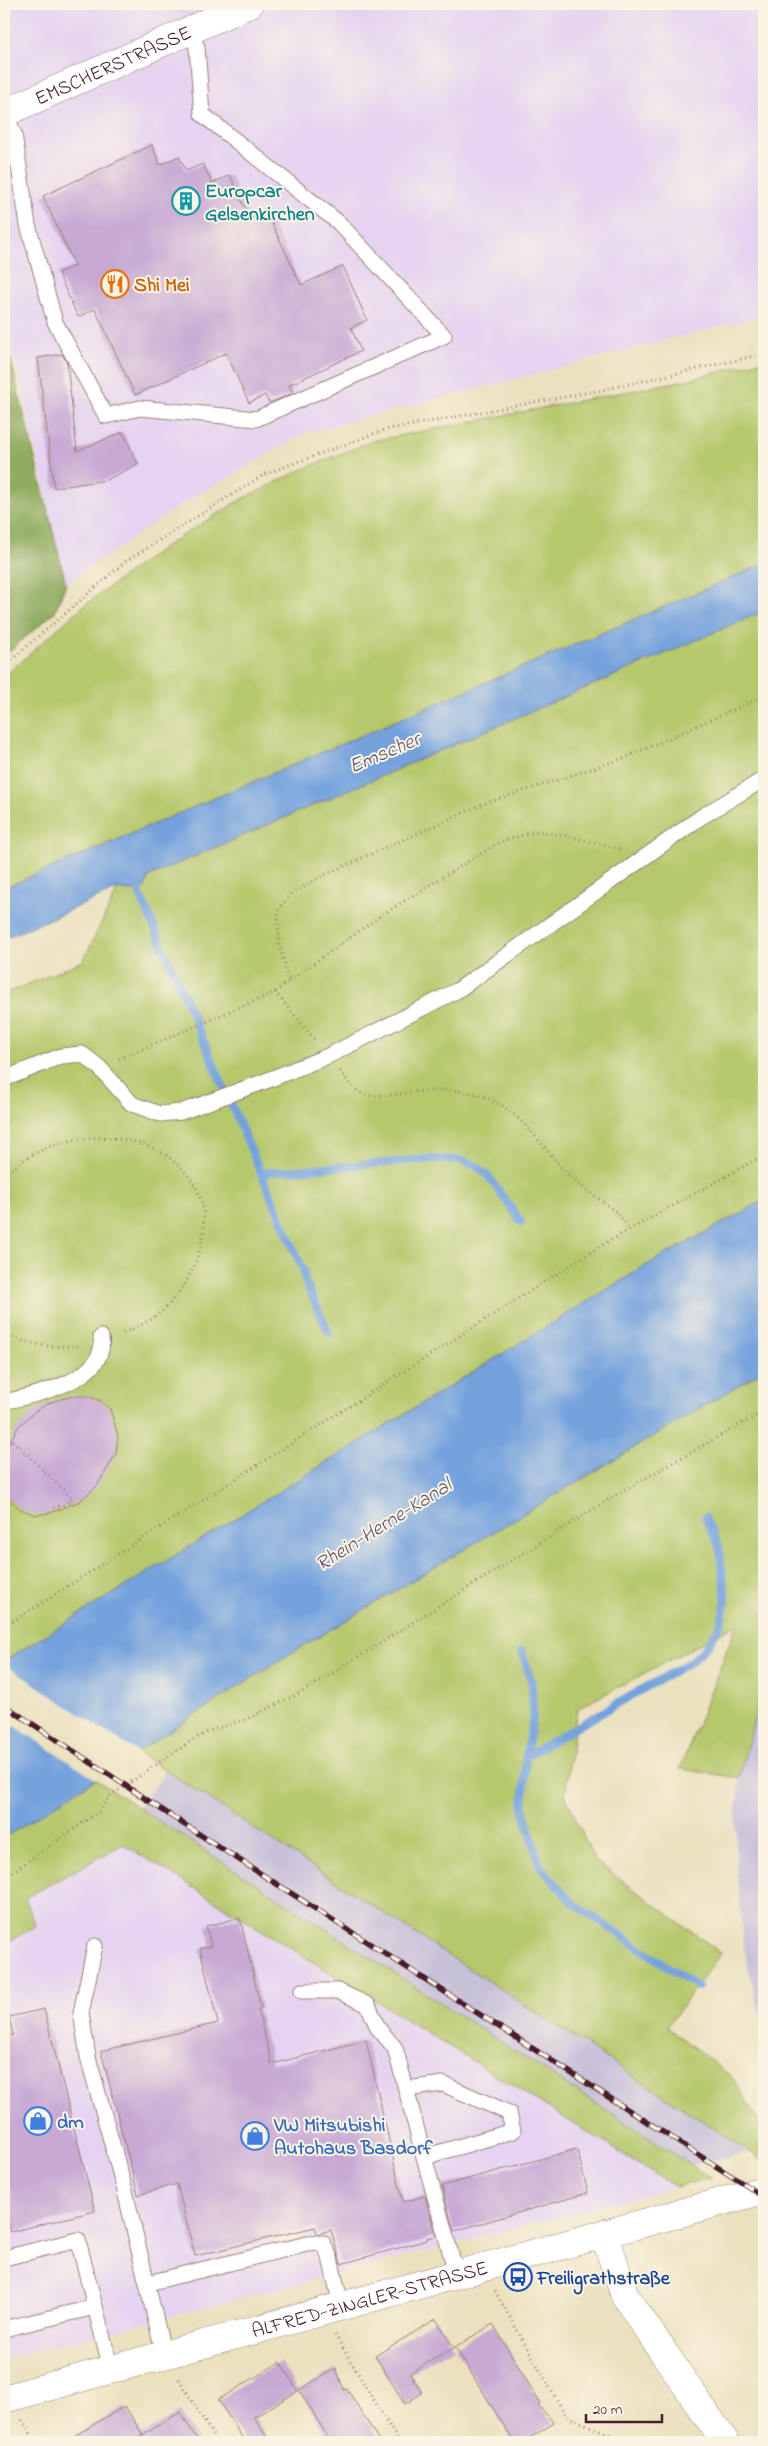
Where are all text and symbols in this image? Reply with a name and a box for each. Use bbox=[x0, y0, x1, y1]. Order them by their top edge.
street label: EMSCHERSTRASSE bbox=[31, 19, 197, 114]
place label: Europcar Gelsenkirchen bbox=[205, 178, 315, 230]
building icon: Europcar Gelsenkirchen bbox=[171, 186, 201, 216]
restaurant icon: Shi Mei bbox=[100, 269, 130, 299]
place label: Shi Mei bbox=[134, 272, 190, 301]
water label: Emscher bbox=[344, 724, 427, 782]
water label: Rhein-Herne-Kanal bbox=[310, 1470, 460, 1580]
shop icon: dm bbox=[23, 2106, 53, 2136]
place label: dm bbox=[57, 2109, 84, 2138]
place label: VW Mitsubishi Autohaus Basdorf bbox=[273, 2112, 433, 2164]
shop icon: VW Mitsubishi Autohaus Basdorf bbox=[240, 2121, 270, 2151]
street label: ALFRED-ZINGLER-STRASSE bbox=[249, 2255, 491, 2347]
bus stop icon: Freiligrathstraße bbox=[503, 2262, 533, 2292]
place label: Freiligrathstraße bbox=[536, 2265, 671, 2295]
scale bar bbox=[586, 2391, 662, 2423]
text: 20 m bbox=[593, 2399, 623, 2421]

